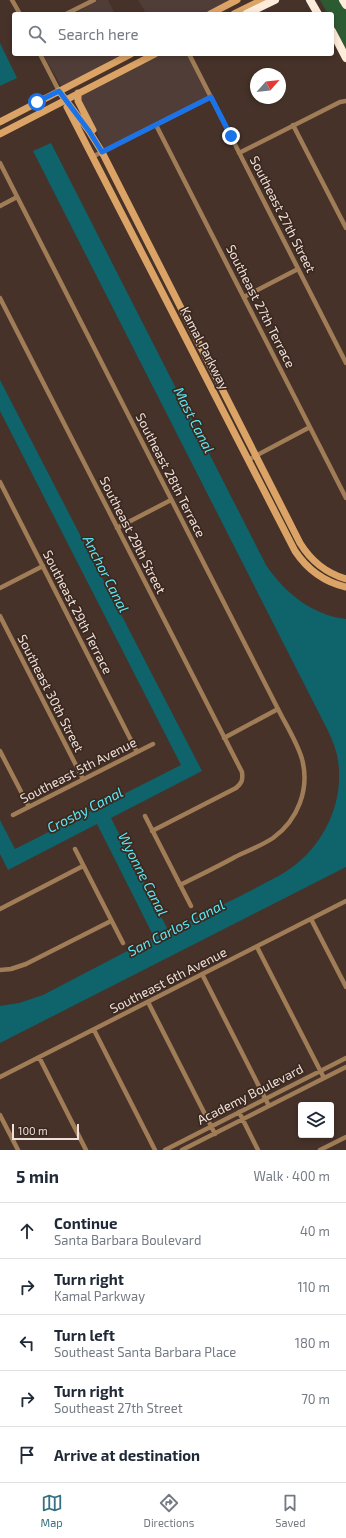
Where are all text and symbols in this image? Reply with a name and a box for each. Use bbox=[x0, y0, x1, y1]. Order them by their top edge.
search box bbox=[12, 12, 334, 56]
icon: search bbox=[26, 23, 48, 45]
text: Search here bbox=[58, 25, 139, 43]
north arrow bbox=[250, 68, 286, 104]
route start bbox=[28, 93, 46, 111]
route end bbox=[222, 127, 240, 145]
street label: Southeast 27th Street bbox=[247, 153, 319, 275]
street label: Southeast 27th Terrace bbox=[223, 242, 299, 370]
street label: Kamal Parkway bbox=[177, 304, 233, 392]
water label: Mast Canal bbox=[171, 384, 218, 456]
street label: Southeast 28th Terrace bbox=[133, 410, 209, 540]
street label: Southeast 29th Street bbox=[96, 474, 170, 596]
water label: Anchor Canal bbox=[79, 532, 133, 615]
street label: Southeast 29th Terrace bbox=[40, 547, 116, 677]
street label: Southeast 30th Street bbox=[14, 632, 88, 754]
street label: Southeast 5th Avenue bbox=[17, 734, 139, 806]
water label: Crosby Canal bbox=[44, 783, 126, 836]
water label: Wyonne Canal bbox=[115, 829, 172, 918]
water label: San Carlos Canal bbox=[124, 896, 227, 959]
street label: Southeast 6th Avenue bbox=[107, 944, 229, 1016]
street label: Academy Boulevard bbox=[194, 1060, 306, 1128]
map controls bbox=[298, 1102, 334, 1138]
button: layers bbox=[298, 1102, 334, 1138]
scale bar bbox=[12, 1122, 79, 1141]
text: 100 m bbox=[18, 1124, 48, 1137]
text: 5 min bbox=[16, 1166, 59, 1186]
text: Walk · 400 m bbox=[254, 1168, 330, 1184]
text: Continue bbox=[54, 1214, 117, 1232]
icon: ahead bbox=[16, 1220, 38, 1242]
text: 40 m bbox=[300, 1223, 330, 1239]
text: Santa Barbara Boulevard bbox=[54, 1232, 201, 1248]
text: Turn right bbox=[54, 1270, 124, 1288]
icon: right bbox=[16, 1276, 38, 1298]
text: 110 m bbox=[298, 1279, 330, 1295]
text: Kamal Parkway bbox=[54, 1288, 145, 1304]
text: Turn left bbox=[54, 1326, 115, 1344]
icon: left bbox=[16, 1332, 38, 1354]
text: 180 m bbox=[295, 1335, 330, 1351]
text: Southeast Santa Barbara Place bbox=[54, 1344, 236, 1360]
text: Turn right bbox=[54, 1382, 124, 1400]
icon: right bbox=[16, 1388, 38, 1410]
text: 70 m bbox=[301, 1391, 330, 1407]
text: Southeast 27th Street bbox=[54, 1400, 183, 1416]
icon: arrive bbox=[16, 1444, 38, 1466]
text: Arrive at destination bbox=[54, 1446, 200, 1464]
tab: Map bbox=[41, 1492, 63, 1529]
tab: Directions bbox=[144, 1492, 194, 1529]
tab: Saved bbox=[275, 1492, 306, 1529]

